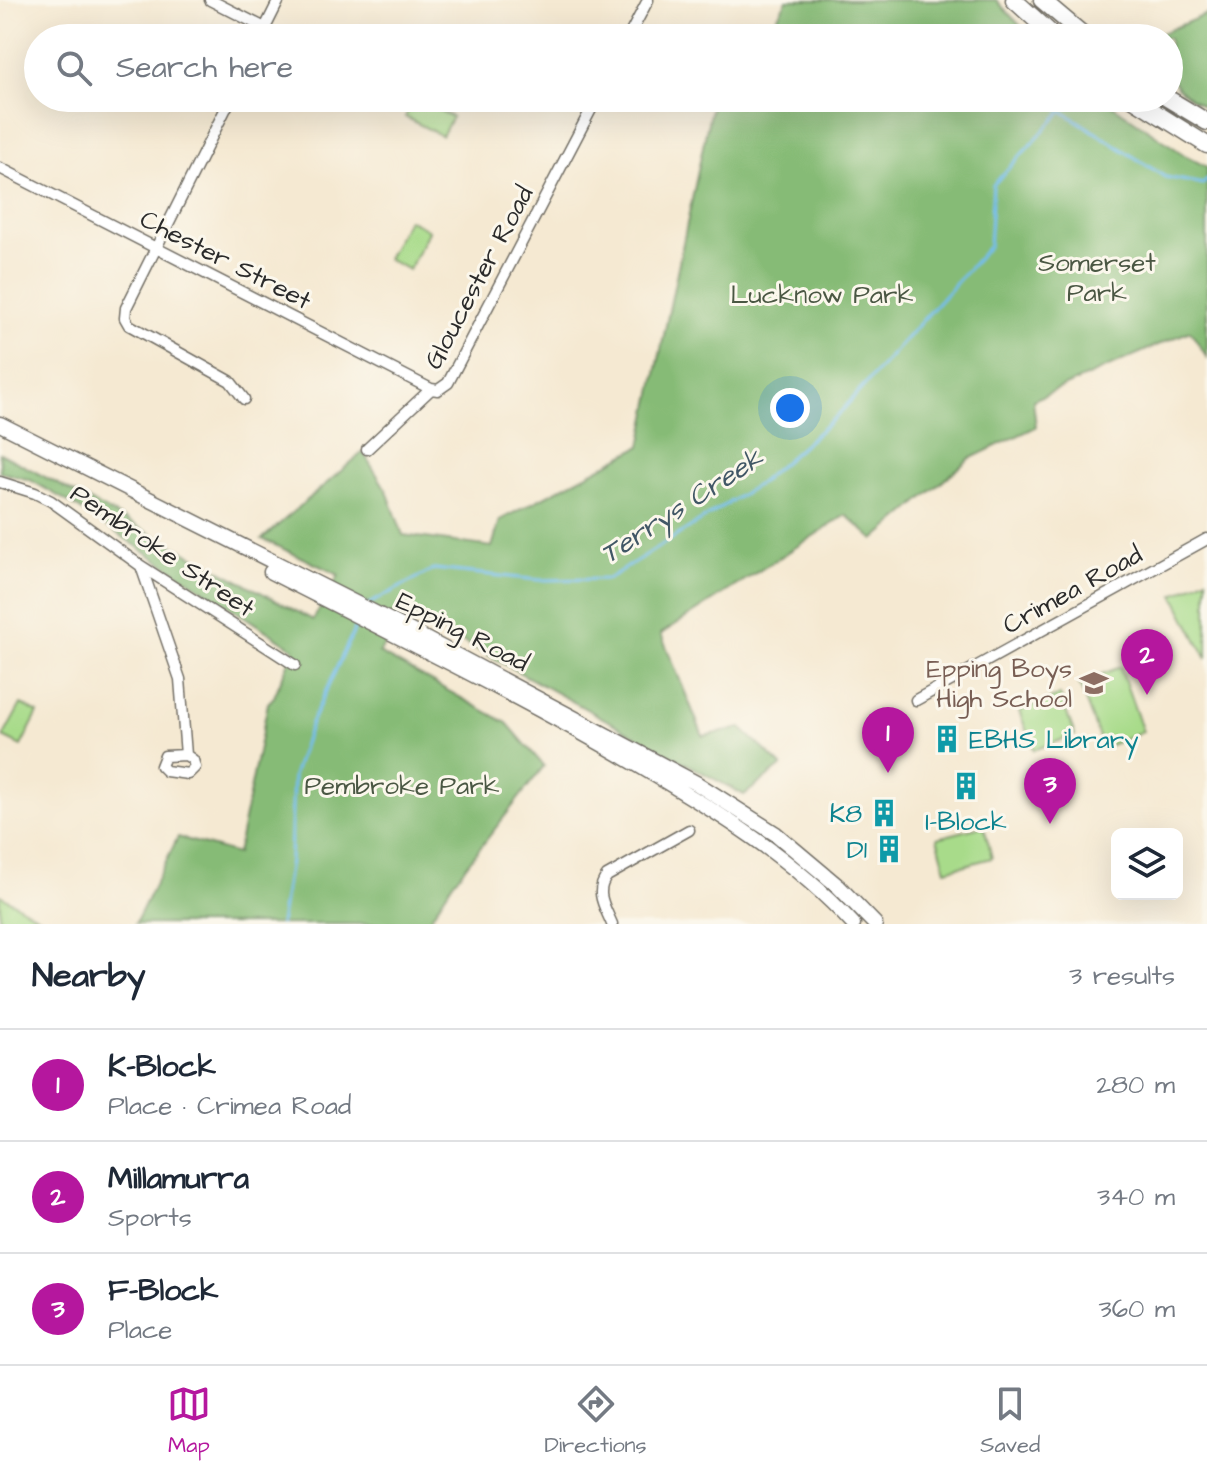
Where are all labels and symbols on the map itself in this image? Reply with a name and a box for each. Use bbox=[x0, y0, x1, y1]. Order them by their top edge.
street label: Gloucester Road bbox=[415, 180, 542, 375]
street label: Chester Street bbox=[134, 201, 318, 319]
park label: Somerset Park bbox=[1038, 245, 1156, 311]
park label: Lucknow Park bbox=[731, 277, 913, 313]
your location bbox=[770, 388, 810, 428]
water label: Terrys Creek bbox=[593, 439, 772, 574]
street label: Pembroke Street bbox=[63, 476, 262, 626]
street label: Crimea Road bbox=[996, 537, 1149, 643]
street label: Epping Road bbox=[389, 583, 535, 683]
pin: 2 bbox=[1121, 629, 1173, 695]
place label: Epping Boys High School bbox=[926, 651, 1072, 719]
school or university icon: Epping Boys High School bbox=[1079, 668, 1109, 698]
pin: 1 bbox=[862, 707, 914, 773]
place label: EBHS Library bbox=[969, 722, 1138, 760]
building icon: EBHS Library bbox=[932, 724, 962, 754]
pin: 3 bbox=[1024, 758, 1076, 824]
park label: Pembroke Park bbox=[304, 768, 500, 804]
building icon: I-Block bbox=[951, 771, 981, 801]
place label: K8 bbox=[829, 796, 862, 832]
building icon: K8 bbox=[869, 798, 899, 828]
place label: I-Block bbox=[925, 804, 1007, 840]
place label: D1 bbox=[847, 832, 867, 868]
building icon: D1 bbox=[874, 834, 904, 864]

